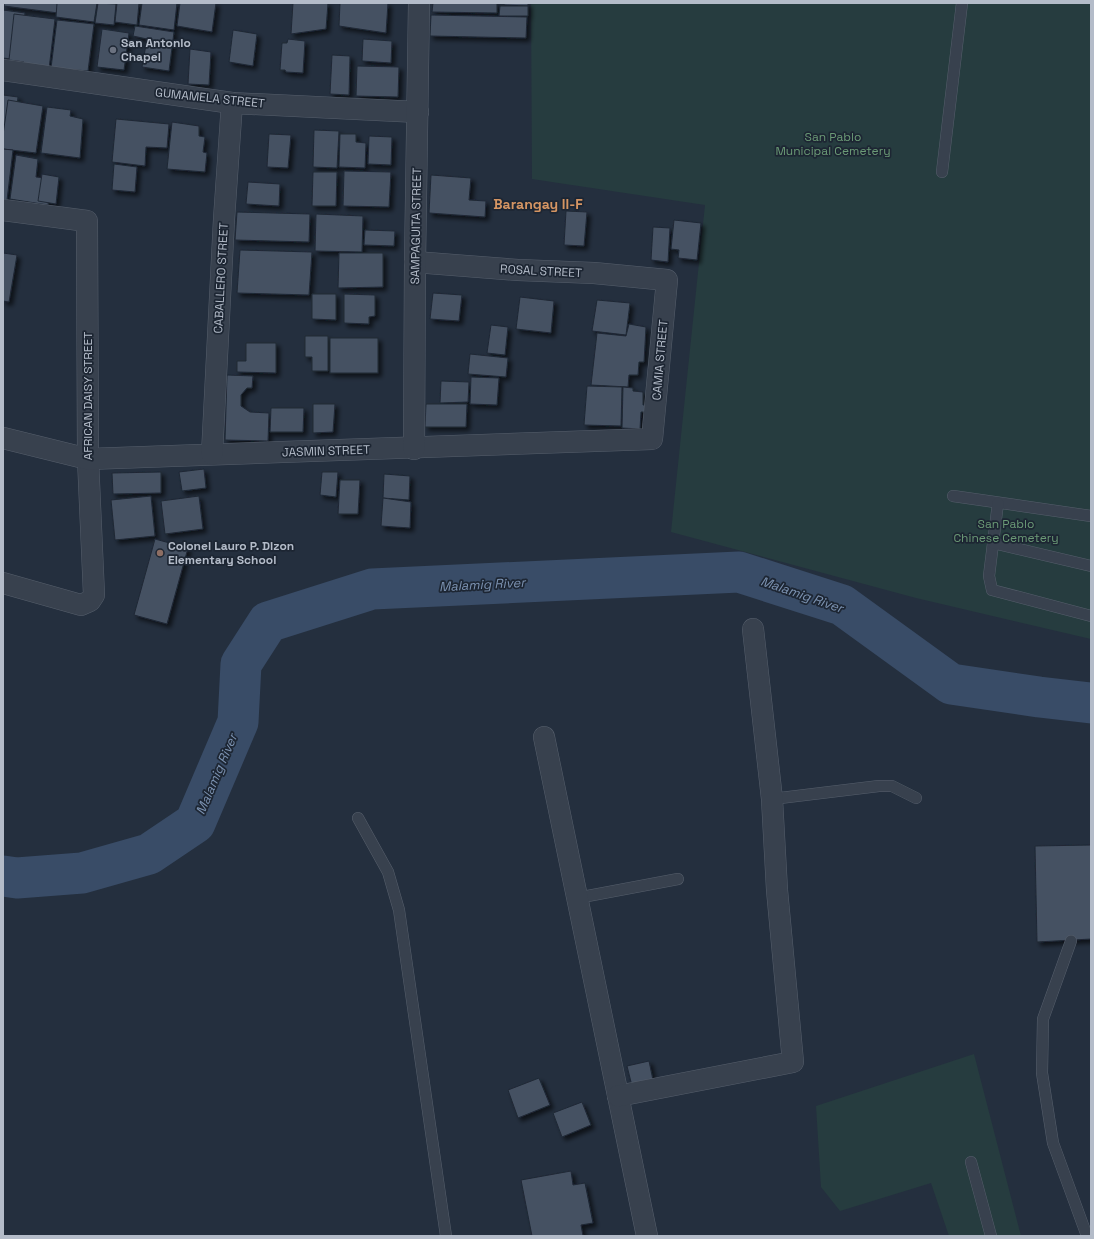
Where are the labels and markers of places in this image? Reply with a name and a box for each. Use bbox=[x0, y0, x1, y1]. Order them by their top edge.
place label: San Antonio Chapel bbox=[121, 35, 191, 65]
marker: San Antonio Chapel bbox=[108, 45, 118, 55]
place label: Colonel Lauro P. Dizon Elementary School bbox=[168, 538, 294, 568]
marker: Colonel Lauro P. Dizon Elementary School bbox=[155, 548, 165, 558]

